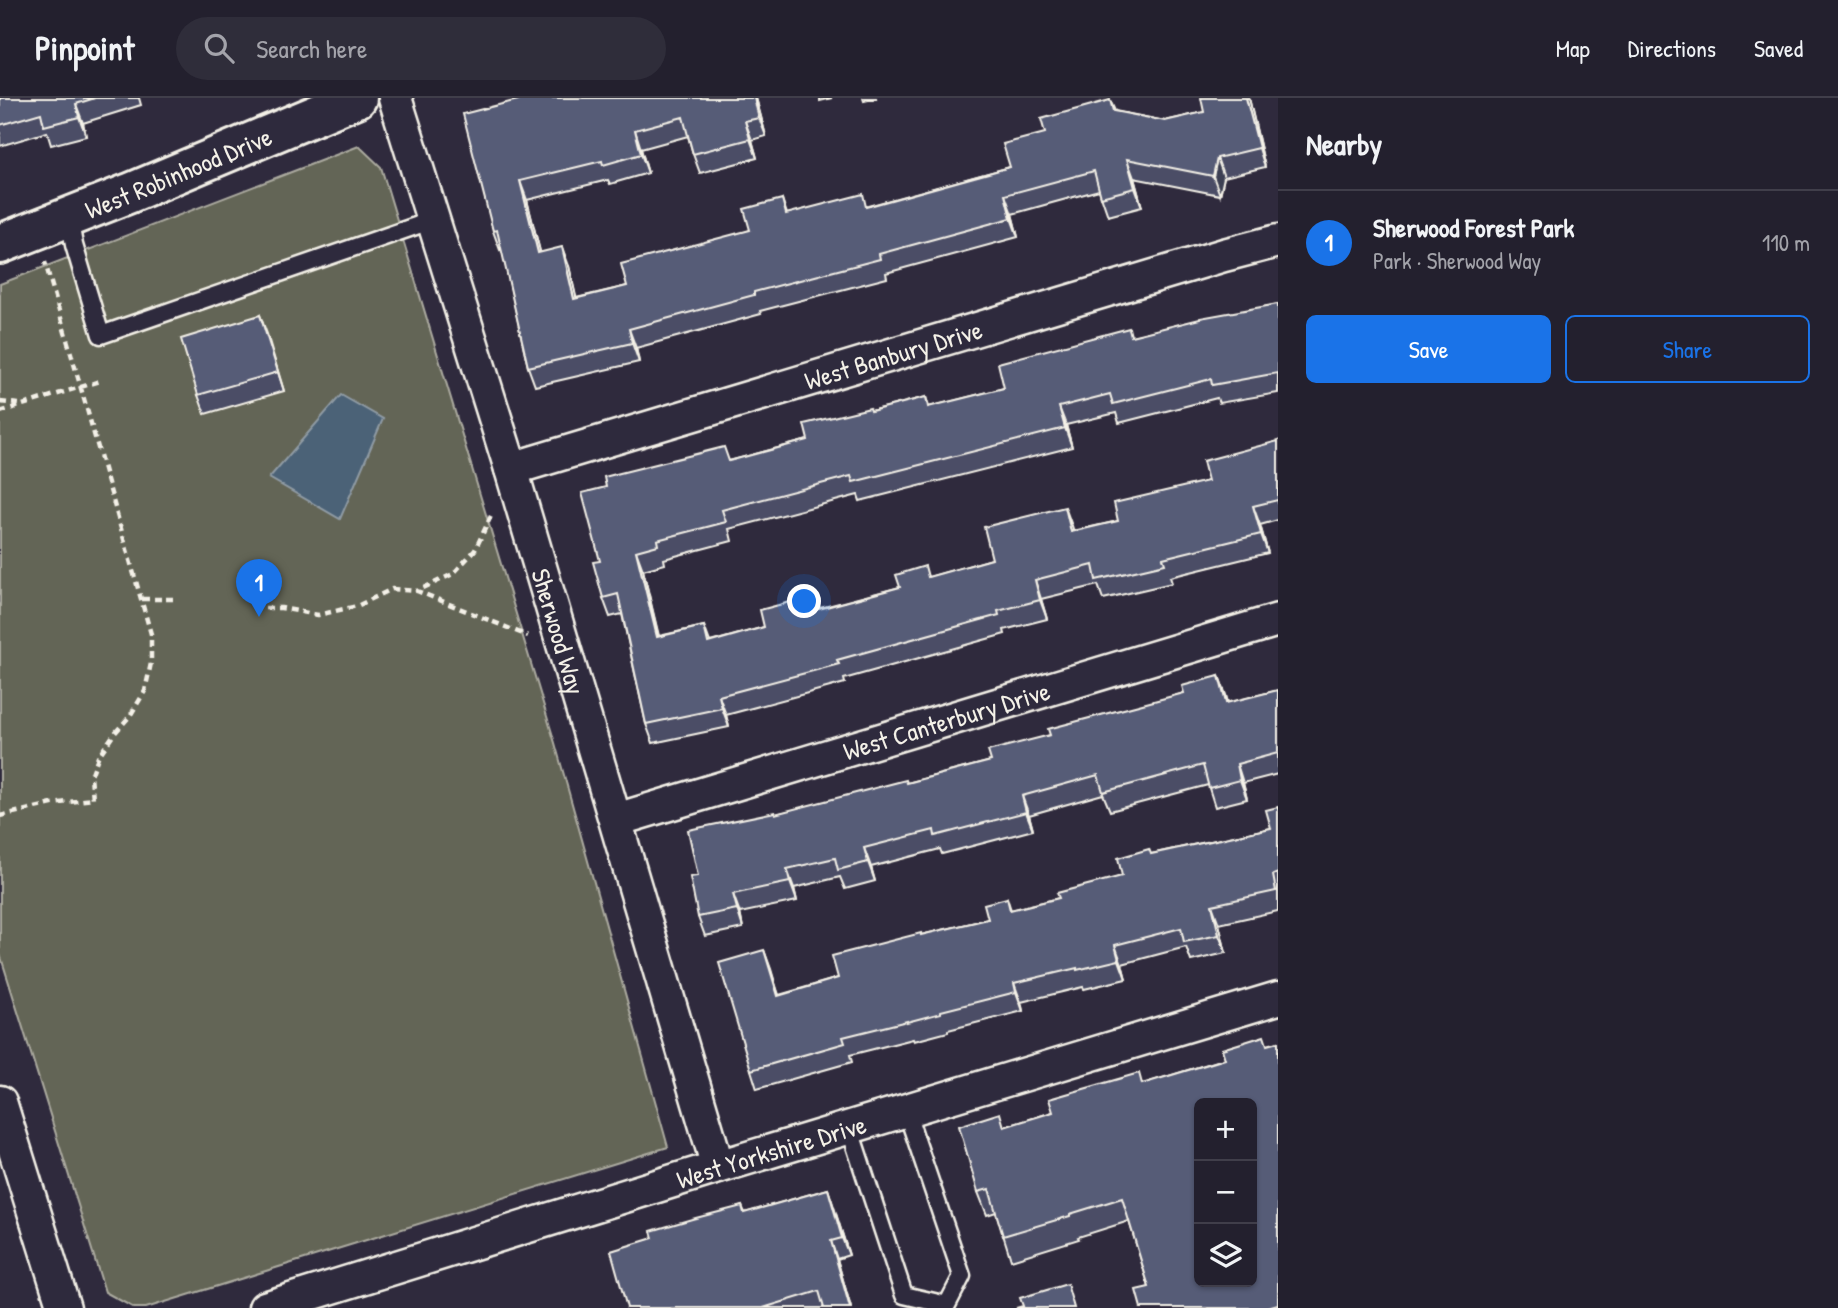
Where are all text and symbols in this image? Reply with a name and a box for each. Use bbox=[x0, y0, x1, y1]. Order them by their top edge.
search box bbox=[176, 17, 666, 80]
text: Pinpoint bbox=[35, 26, 134, 70]
icon: search bbox=[200, 29, 238, 67]
text: Search here bbox=[256, 31, 367, 66]
text: Map bbox=[1556, 32, 1590, 64]
text: Directions bbox=[1628, 32, 1716, 64]
text: Saved bbox=[1754, 32, 1803, 64]
street label: West Robinhood Drive bbox=[80, 118, 277, 226]
text: Nearby bbox=[1306, 124, 1382, 164]
text: Sherwood Forest Park bbox=[1373, 210, 1574, 245]
text: 1 bbox=[1325, 227, 1333, 258]
text: 110 m bbox=[1762, 227, 1810, 258]
text: Park · Sherwood Way bbox=[1373, 245, 1541, 276]
street label: West Banbury Drive bbox=[800, 311, 986, 397]
button: Save bbox=[1306, 315, 1551, 383]
button: Share bbox=[1565, 315, 1810, 383]
pin: 1 bbox=[236, 559, 282, 617]
street label: Sherwood Way bbox=[524, 564, 594, 698]
your location bbox=[787, 584, 821, 618]
street label: West Canterbury Drive bbox=[839, 673, 1054, 768]
map controls bbox=[1194, 1098, 1257, 1287]
button: + bbox=[1194, 1098, 1257, 1161]
street label: West Yorkshire Drive bbox=[672, 1106, 870, 1196]
button: − bbox=[1194, 1161, 1257, 1224]
button: layers bbox=[1194, 1224, 1257, 1287]

